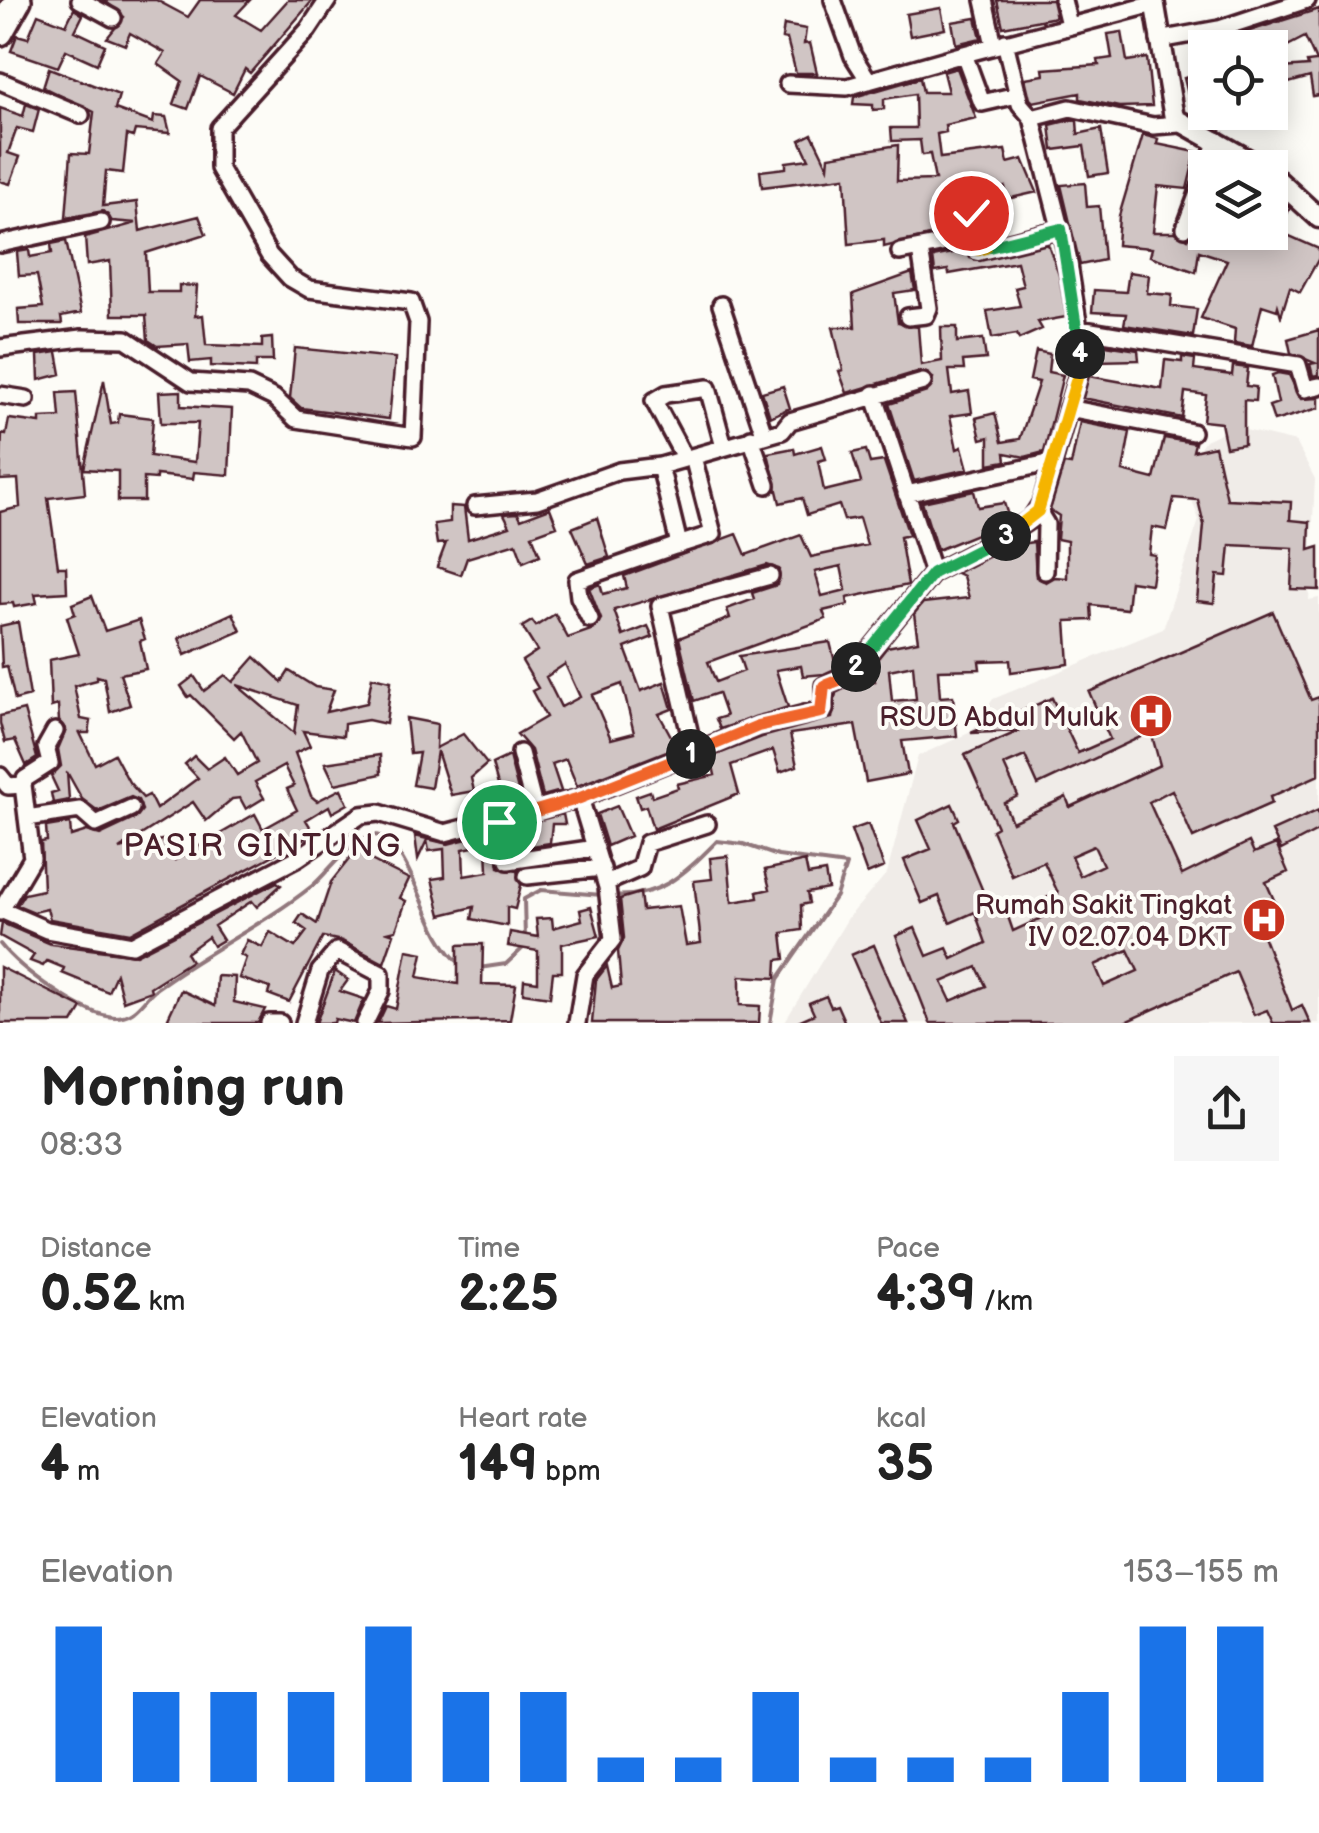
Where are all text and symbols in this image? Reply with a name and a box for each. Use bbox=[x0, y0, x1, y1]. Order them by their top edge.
map controls bbox=[1188, 30, 1288, 250]
button: locate bbox=[1188, 30, 1288, 130]
button: layers bbox=[1188, 150, 1288, 250]
pin bbox=[929, 171, 1014, 256]
icon: check bbox=[944, 186, 999, 241]
pin: 4 bbox=[1055, 329, 1105, 379]
text: 4 bbox=[1072, 337, 1088, 370]
pin: 3 bbox=[981, 511, 1031, 561]
text: 3 bbox=[998, 519, 1014, 552]
pin: 2 bbox=[831, 642, 881, 692]
text: 2 bbox=[848, 650, 864, 683]
hospital icon: RSUD Abdul Muluk bbox=[1128, 693, 1174, 739]
place label: RSUD Abdul Muluk bbox=[879, 701, 1118, 734]
pin: 1 bbox=[666, 729, 716, 779]
text: 1 bbox=[685, 737, 697, 770]
pin bbox=[457, 780, 542, 865]
icon: arrive bbox=[472, 795, 527, 850]
district label: PASIR GINTUNG bbox=[123, 827, 403, 866]
place label: Rumah Sakit Tingkat IV 02.07.04 DKT bbox=[975, 889, 1232, 954]
hospital icon: Rumah Sakit Tingkat IV 02.07.04 DKT bbox=[1241, 897, 1287, 943]
text: Morning run bbox=[40, 1055, 345, 1122]
button: share bbox=[1174, 1056, 1279, 1161]
text: 08:33 bbox=[40, 1126, 123, 1165]
text: Distance bbox=[40, 1232, 152, 1265]
text: Time bbox=[458, 1232, 520, 1265]
text: Pace bbox=[876, 1232, 940, 1265]
text: 0.52 bbox=[40, 1265, 141, 1325]
text: 2:25 bbox=[458, 1265, 559, 1325]
text: 4:39 bbox=[876, 1265, 976, 1325]
text: km bbox=[141, 1285, 185, 1318]
text: /km bbox=[976, 1285, 1033, 1318]
text: Elevation bbox=[40, 1402, 157, 1435]
text: Heart rate bbox=[458, 1402, 587, 1435]
text: kcal bbox=[876, 1402, 926, 1435]
text: 4 bbox=[40, 1435, 69, 1495]
text: 149 bbox=[458, 1435, 538, 1495]
text: 35 bbox=[876, 1435, 934, 1495]
text: m bbox=[69, 1455, 100, 1488]
text: bpm bbox=[538, 1455, 601, 1488]
text: Elevation bbox=[40, 1553, 173, 1592]
text: 153–155 m bbox=[1123, 1553, 1279, 1592]

